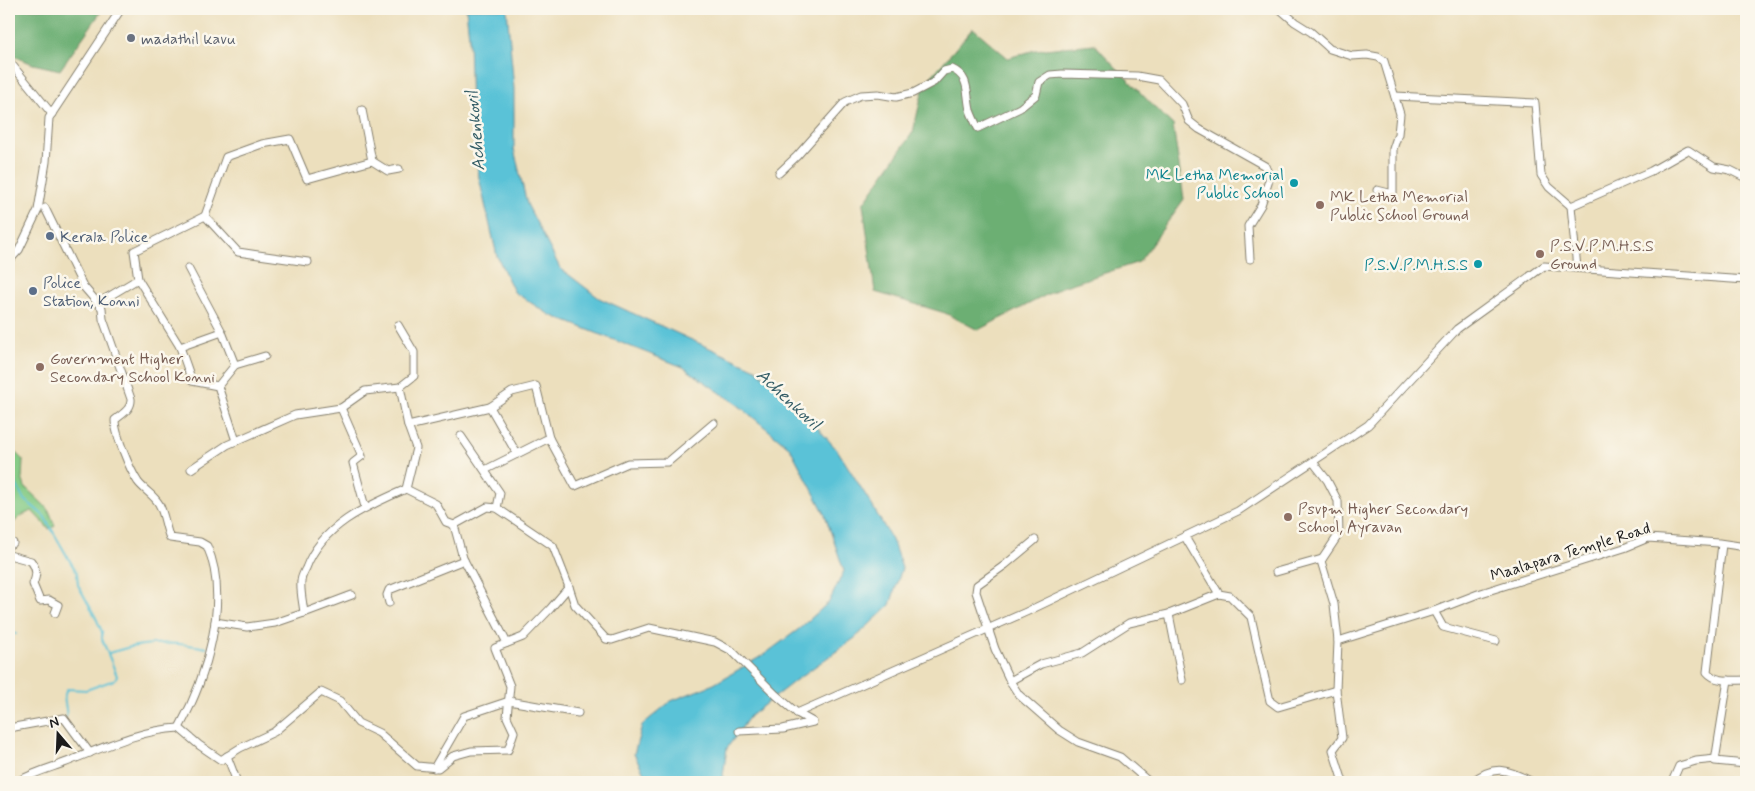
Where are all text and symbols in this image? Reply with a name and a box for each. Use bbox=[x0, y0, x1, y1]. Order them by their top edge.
place label: madathil kavu bbox=[141, 29, 236, 50]
marker: madathil kavu bbox=[125, 32, 137, 44]
water label: Achenkovil bbox=[460, 88, 491, 172]
place label: MK Letha Memorial Public School bbox=[1146, 165, 1284, 204]
marker: MK Letha Memorial Public School bbox=[1288, 177, 1300, 189]
place label: MK Letha Memorial Public School Ground bbox=[1330, 187, 1469, 226]
marker: MK Letha Memorial Public School Ground bbox=[1314, 199, 1326, 211]
place label: Kerala Police bbox=[60, 227, 149, 248]
marker: Kerala Police bbox=[44, 230, 56, 242]
place label: P.S.V.P.M.H.S.S Ground bbox=[1550, 236, 1654, 275]
marker: P.S.V.P.M.H.S.S Ground bbox=[1534, 248, 1546, 260]
place label: P.S.V.P.M.H.S.S bbox=[1364, 255, 1468, 276]
marker: P.S.V.P.M.H.S.S bbox=[1472, 258, 1484, 270]
place label: Police Station, Konni bbox=[43, 273, 140, 312]
marker: Police Station, Konni bbox=[27, 285, 39, 297]
place label: Government Higher Secondary School Konni bbox=[50, 349, 215, 388]
marker: Government Higher Secondary School Konni bbox=[34, 361, 46, 373]
water label: Achenkovil bbox=[751, 364, 827, 437]
place label: Psvpm Higher Secondary School, Ayravan bbox=[1298, 499, 1468, 538]
marker: Psvpm Higher Secondary School, Ayravan bbox=[1282, 511, 1294, 523]
street label: Maalapara Temple Road bbox=[1488, 518, 1653, 587]
north arrow bbox=[32, 708, 82, 758]
text: N bbox=[47, 713, 61, 733]

